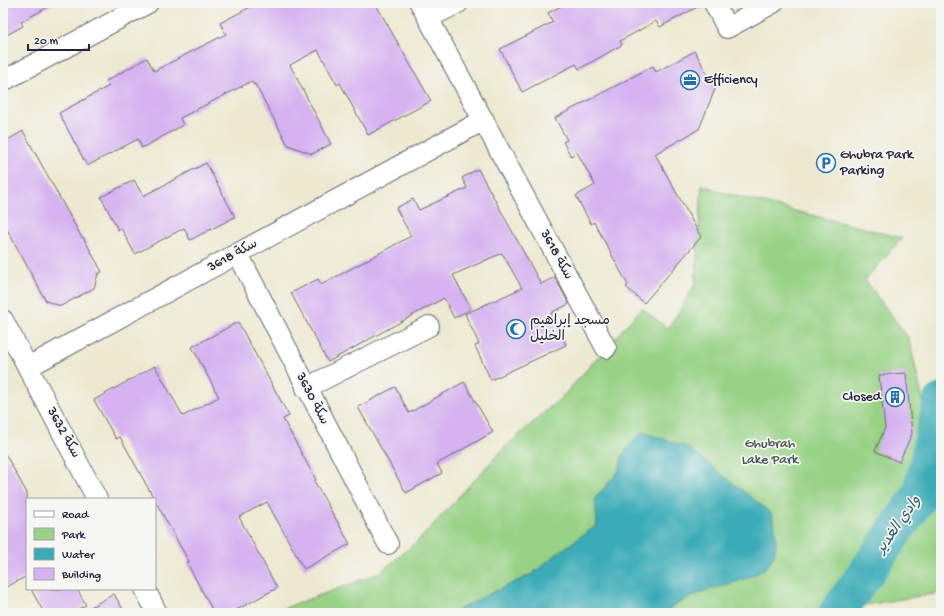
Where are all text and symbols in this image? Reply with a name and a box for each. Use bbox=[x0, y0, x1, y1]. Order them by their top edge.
scale bar bbox=[28, 26, 89, 52]
text: 20 m bbox=[34, 35, 59, 49]
office icon: Efficiency bbox=[679, 69, 701, 91]
place label: Efficiency bbox=[704, 72, 758, 89]
place label: Ghubra Park Parking bbox=[839, 147, 915, 180]
parking icon: Ghubra Park Parking bbox=[815, 152, 837, 174]
street label: سكة 3618 bbox=[535, 226, 576, 283]
street label: سكة 3618 bbox=[204, 236, 261, 277]
place label: مسجد إبراهيم الخليل bbox=[530, 313, 610, 346]
mosque icon: مسجد إبراهيم الخليل bbox=[505, 318, 527, 340]
street label: سكة 3630 bbox=[291, 369, 332, 428]
building icon: Closed bbox=[884, 386, 906, 408]
place label: Closed bbox=[842, 389, 883, 406]
street label: سكة 3632 bbox=[42, 404, 83, 461]
park label: Ghubrah Lake Park bbox=[742, 436, 800, 469]
water label: وادي الغدير bbox=[872, 493, 925, 559]
legend bbox=[26, 498, 156, 590]
text: Road bbox=[62, 509, 89, 523]
text: Park bbox=[61, 529, 87, 543]
text: Water bbox=[62, 549, 96, 563]
text: Building bbox=[61, 569, 101, 583]

